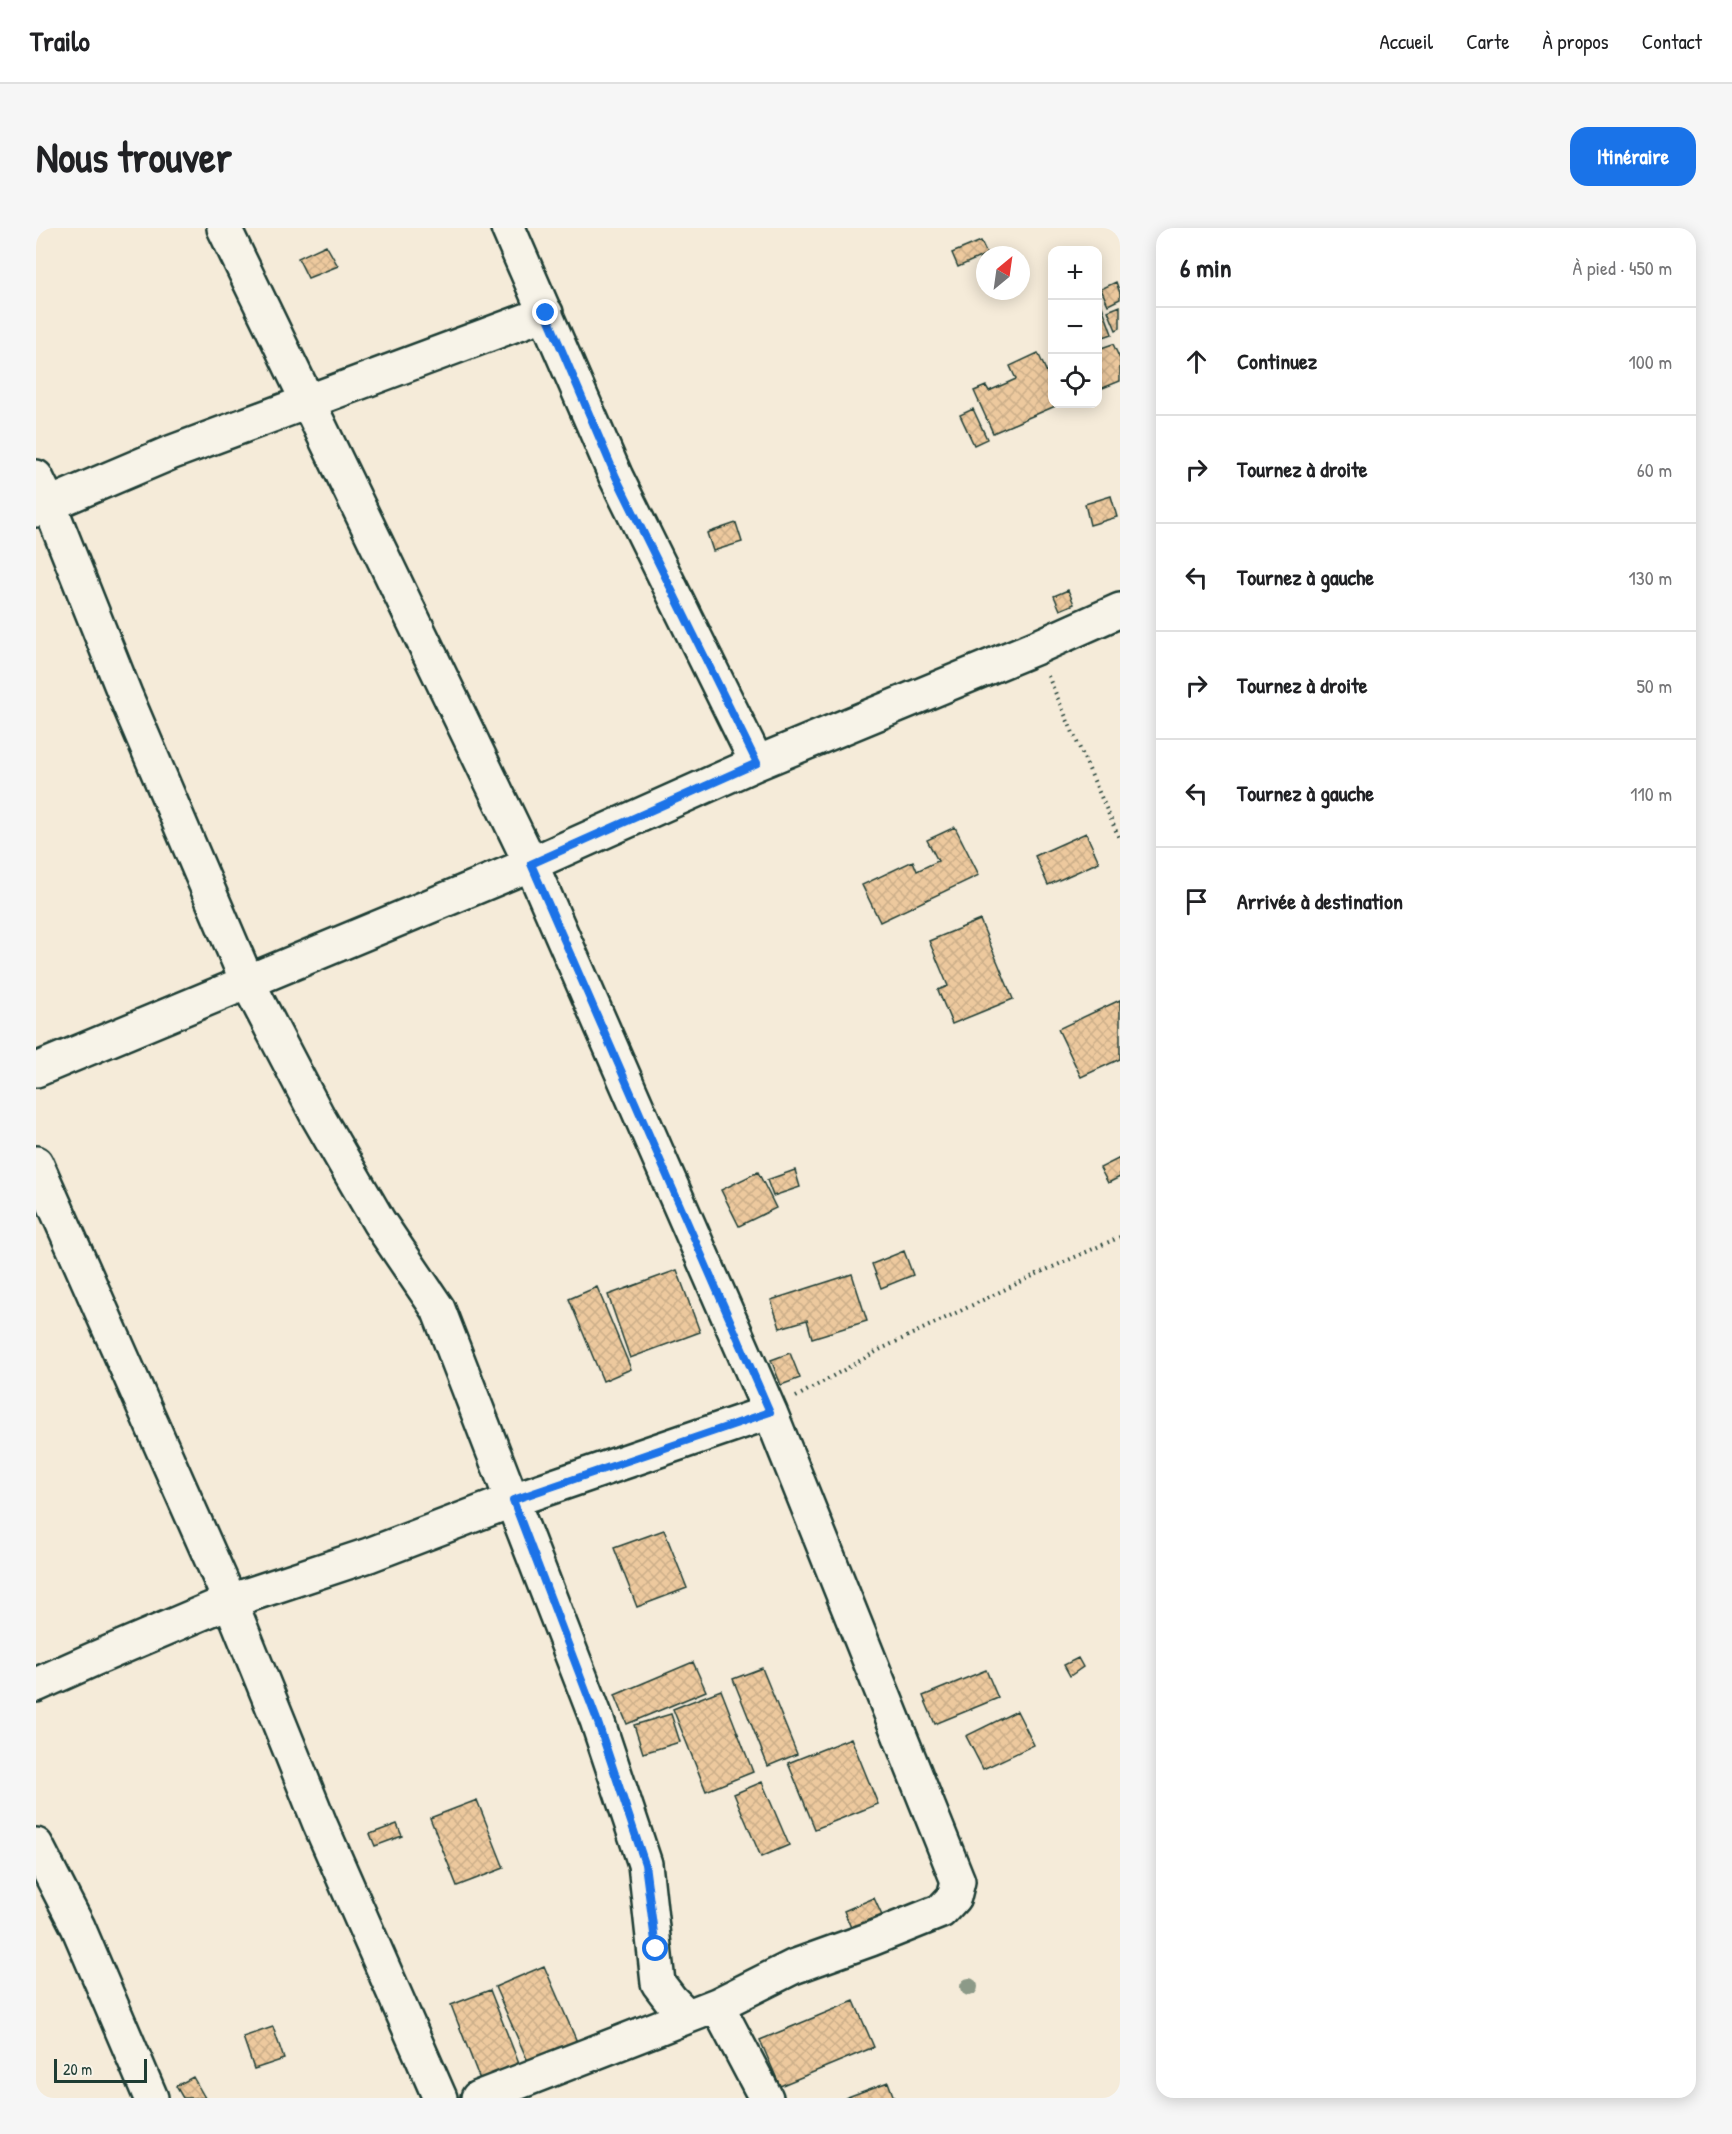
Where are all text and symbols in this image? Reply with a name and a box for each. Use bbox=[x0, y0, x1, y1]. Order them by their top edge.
text: Trailo bbox=[30, 22, 90, 60]
text: Accueil bbox=[1380, 27, 1433, 56]
text: Carte bbox=[1466, 27, 1510, 56]
text: À propos bbox=[1543, 27, 1609, 56]
text: Contact bbox=[1642, 27, 1702, 56]
button: Itinéraire bbox=[1570, 127, 1696, 186]
text: Nous trouver bbox=[36, 128, 232, 185]
north arrow bbox=[976, 246, 1030, 300]
map controls bbox=[1048, 246, 1102, 408]
button: + bbox=[1048, 246, 1102, 300]
text: 6 min bbox=[1180, 250, 1232, 285]
text: À pied · 450 m bbox=[1573, 254, 1672, 281]
route end bbox=[532, 299, 558, 325]
button: − bbox=[1048, 300, 1102, 354]
icon: ahead bbox=[1180, 345, 1213, 378]
text: Continuez bbox=[1237, 346, 1317, 376]
text: 100 m bbox=[1629, 348, 1672, 375]
button: locate bbox=[1048, 354, 1102, 408]
icon: right bbox=[1180, 453, 1213, 486]
text: Tournez à droite bbox=[1237, 454, 1367, 484]
text: 60 m bbox=[1637, 456, 1672, 483]
icon: left bbox=[1180, 561, 1213, 594]
text: Tournez à gauche bbox=[1237, 562, 1374, 592]
text: 130 m bbox=[1629, 564, 1672, 591]
icon: right bbox=[1180, 669, 1213, 702]
text: Tournez à droite bbox=[1237, 670, 1367, 700]
text: 50 m bbox=[1636, 672, 1672, 699]
icon: left bbox=[1180, 777, 1213, 810]
text: Tournez à gauche bbox=[1237, 778, 1374, 808]
text: 110 m bbox=[1630, 780, 1672, 807]
icon: arrive bbox=[1180, 885, 1213, 918]
text: Arrivée à destination bbox=[1237, 886, 1403, 916]
route start bbox=[642, 1935, 668, 1961]
scale bar bbox=[54, 2056, 147, 2084]
text: 20 m bbox=[63, 2058, 92, 2080]

